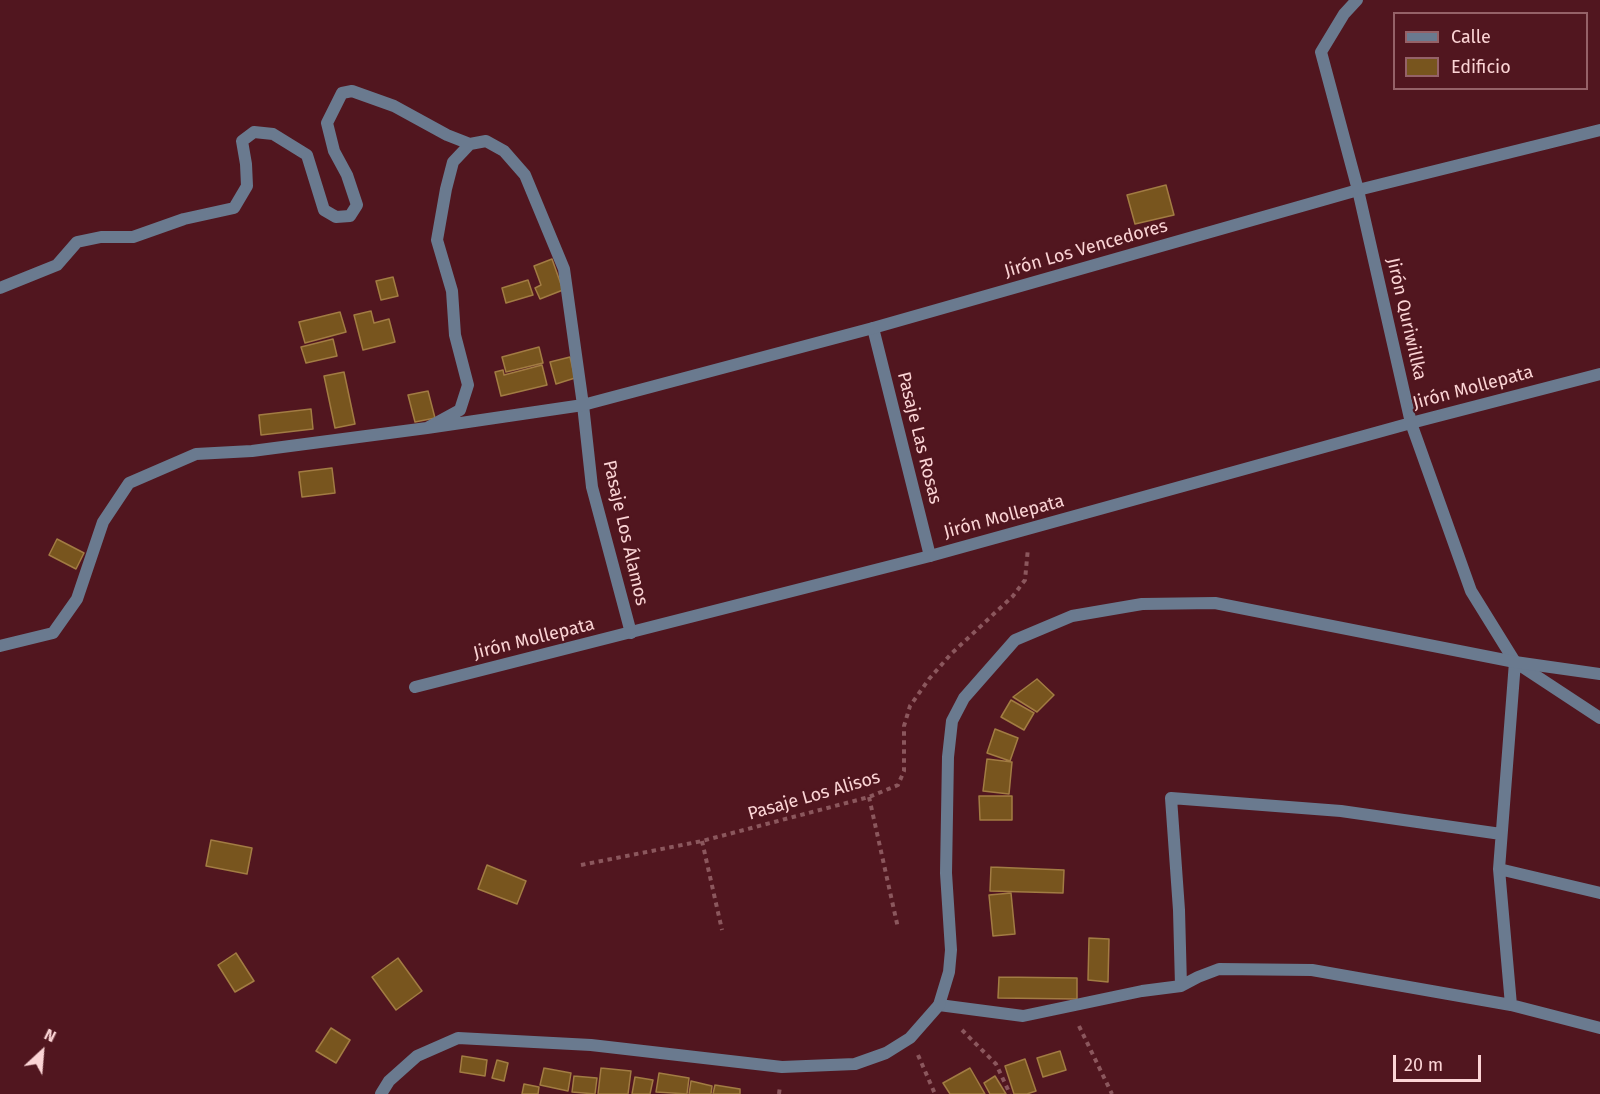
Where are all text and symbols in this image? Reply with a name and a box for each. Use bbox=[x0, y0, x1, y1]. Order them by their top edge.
legend bbox=[1393, 12, 1588, 90]
text: Calle bbox=[1451, 26, 1491, 48]
text: Edificio bbox=[1451, 56, 1511, 78]
street label: Jirón Los Vencedores bbox=[1002, 215, 1170, 283]
street label: Jirón Quriwillka bbox=[1381, 256, 1431, 382]
street label: Jirón Mollepata bbox=[1410, 362, 1536, 414]
street label: Pasaje Las Rosas bbox=[892, 370, 946, 506]
street label: Pasaje Los Álamos bbox=[598, 458, 652, 608]
street label: Jirón Mollepata bbox=[941, 491, 1067, 543]
street label: Jirón Mollepata bbox=[471, 614, 597, 664]
street label: Pasaje Los Alisos bbox=[745, 767, 883, 825]
north arrow bbox=[12, 1022, 72, 1082]
text: N bbox=[41, 1025, 59, 1046]
scale bar bbox=[1396, 1043, 1484, 1081]
text: 20 m bbox=[1404, 1054, 1443, 1076]

